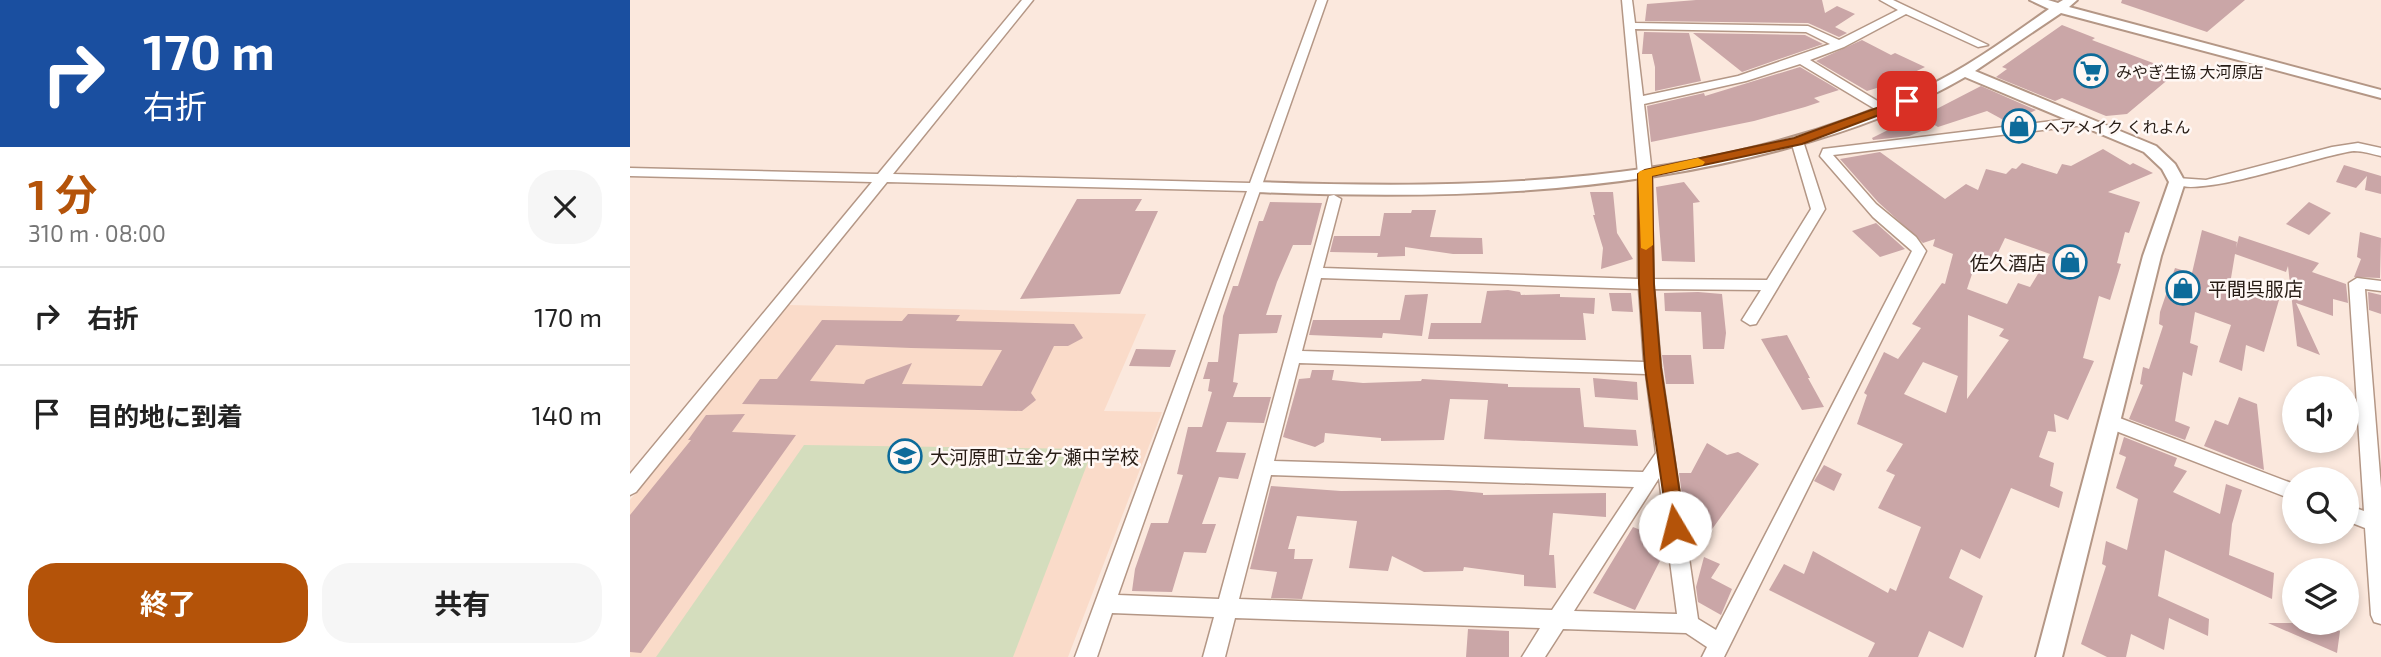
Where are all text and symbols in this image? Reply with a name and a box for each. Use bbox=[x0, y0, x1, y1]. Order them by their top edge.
text: 170 m bbox=[143, 21, 275, 80]
icon: right bbox=[28, 28, 119, 119]
supermarket icon: みやぎ生協 大河原店 bbox=[2072, 52, 2110, 90]
place label: みやぎ生協 大河原店 bbox=[2116, 62, 2264, 81]
pin bbox=[1877, 71, 1937, 131]
icon: arrive bbox=[1888, 82, 1926, 120]
text: 右折 bbox=[143, 86, 207, 124]
shop icon: ヘアメイク くれよん bbox=[2000, 107, 2038, 145]
place label: ヘアメイク くれよん bbox=[2044, 117, 2190, 136]
text: 1 分 bbox=[28, 168, 97, 218]
button: close bbox=[528, 170, 602, 244]
text: 310 m · 08:00 bbox=[28, 219, 166, 247]
shop icon: 佐久酒店 bbox=[2051, 243, 2089, 281]
place label: 佐久酒店 bbox=[1970, 251, 2046, 274]
shop icon: 平間呉服店 bbox=[2164, 269, 2202, 307]
place label: 平間呉服店 bbox=[2208, 277, 2303, 300]
icon: right bbox=[28, 297, 66, 335]
text: 170 m bbox=[534, 301, 602, 332]
text: 右折 bbox=[87, 302, 139, 333]
map controls bbox=[2282, 376, 2359, 635]
button: sound bbox=[2282, 376, 2359, 453]
icon: arrive bbox=[28, 395, 66, 433]
text: 140 m bbox=[531, 399, 602, 430]
text: 目的地に到着 bbox=[87, 400, 243, 431]
school or university icon: 大河原町立金ケ瀬中学校 bbox=[886, 437, 924, 475]
place label: 大河原町立金ケ瀬中学校 bbox=[930, 445, 1139, 468]
button: search bbox=[2282, 467, 2359, 544]
position arrow bbox=[1638, 490, 1712, 564]
button: layers bbox=[2282, 558, 2359, 635]
button: 終了 bbox=[28, 563, 308, 643]
button: 共有 bbox=[322, 563, 602, 643]

